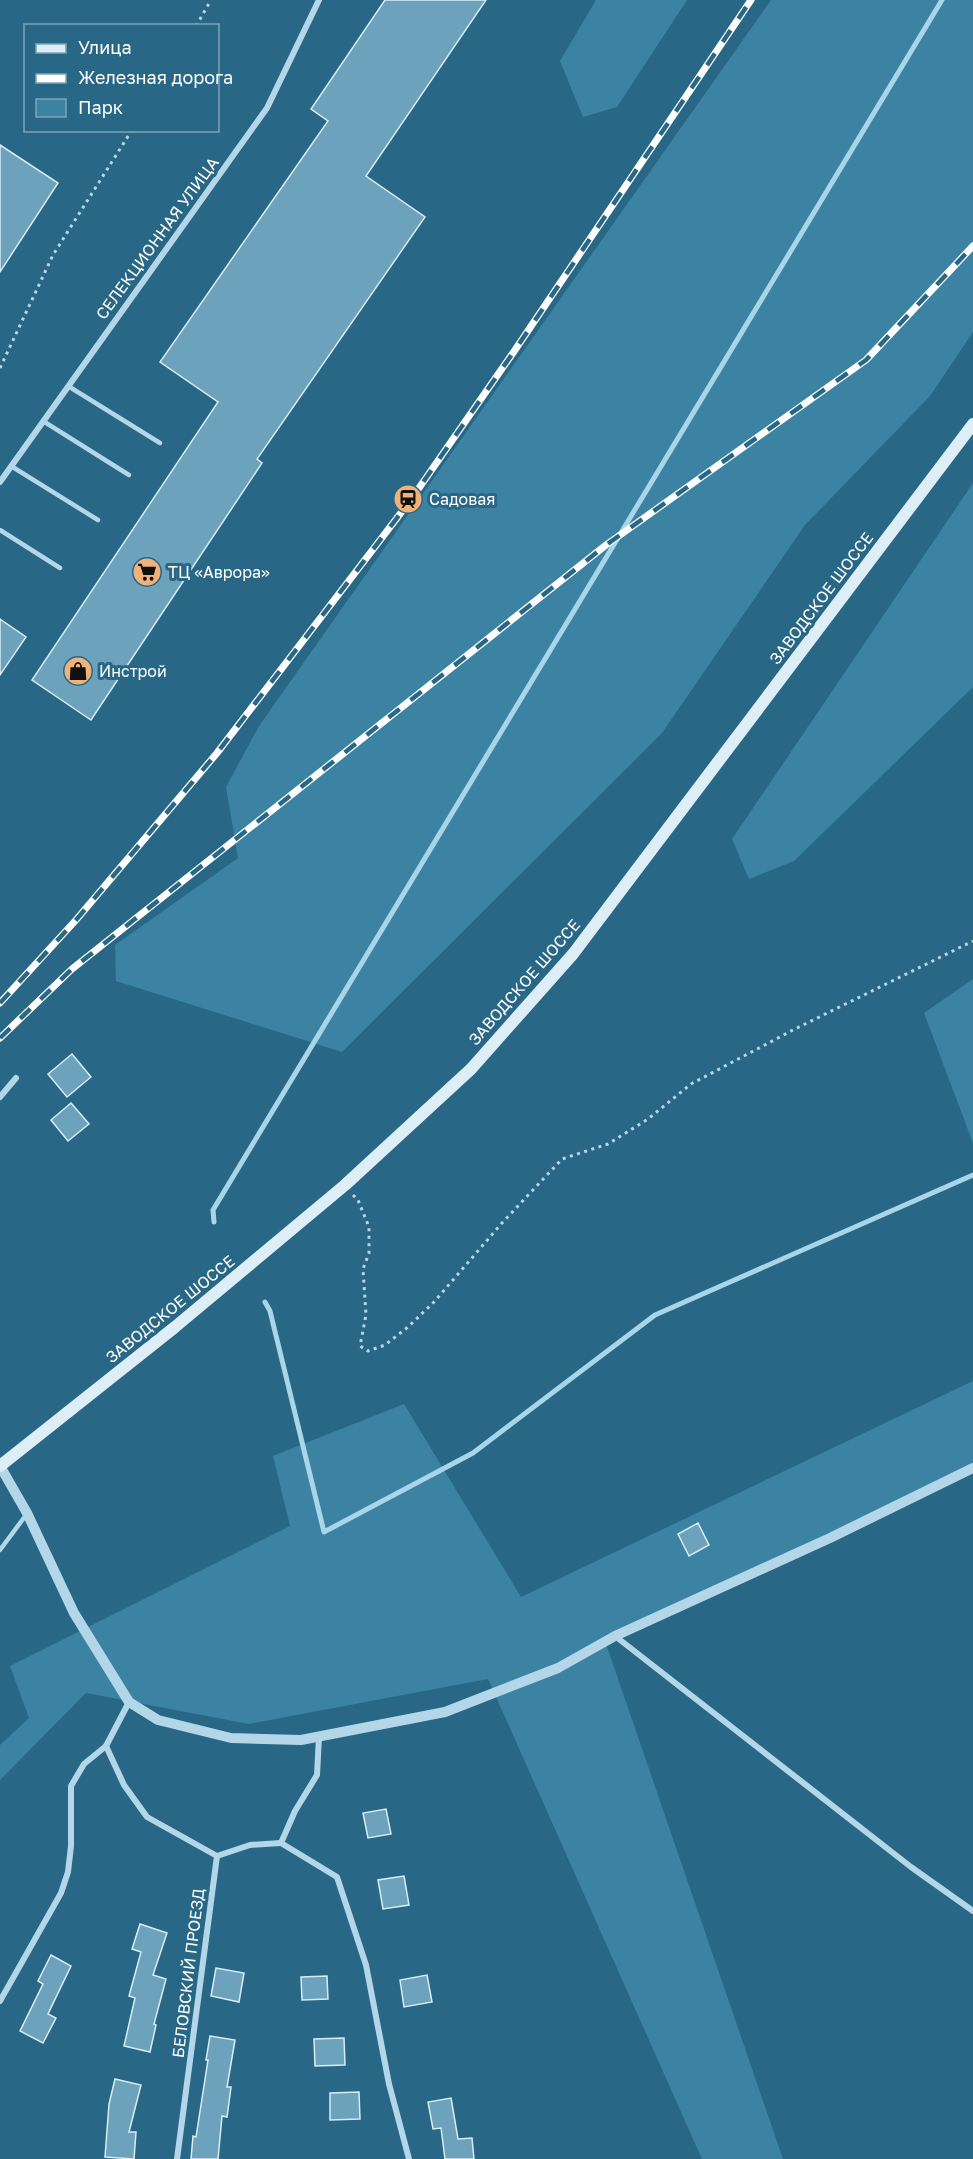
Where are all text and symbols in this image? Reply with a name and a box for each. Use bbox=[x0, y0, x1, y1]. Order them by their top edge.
legend bbox=[24, 24, 219, 132]
text: Улица bbox=[78, 36, 132, 58]
text: Железная дорога bbox=[78, 66, 233, 88]
text: Парк bbox=[78, 96, 123, 118]
street label: СЕЛЕКЦИОННАЯ УЛИЦА bbox=[91, 153, 223, 323]
station icon: Садовая bbox=[392, 483, 424, 515]
place label: Садовая bbox=[429, 489, 495, 509]
street label: ЗАВОДСКОЕ ШОССЕ bbox=[765, 528, 877, 668]
supermarket icon: ТЦ «Аврора» bbox=[131, 556, 163, 588]
place label: ТЦ «Аврора» bbox=[168, 562, 270, 582]
shop icon: Инстрой bbox=[62, 655, 94, 687]
place label: Инстрой bbox=[99, 661, 167, 681]
street label: ЗАВОДСКОЕ ШОССЕ bbox=[464, 915, 584, 1049]
street label: ЗАВОДСКОЕ ШОССЕ bbox=[101, 1251, 239, 1367]
street label: БЕЛОВСКИЙ ПРОЕЗД bbox=[168, 1887, 208, 2059]

